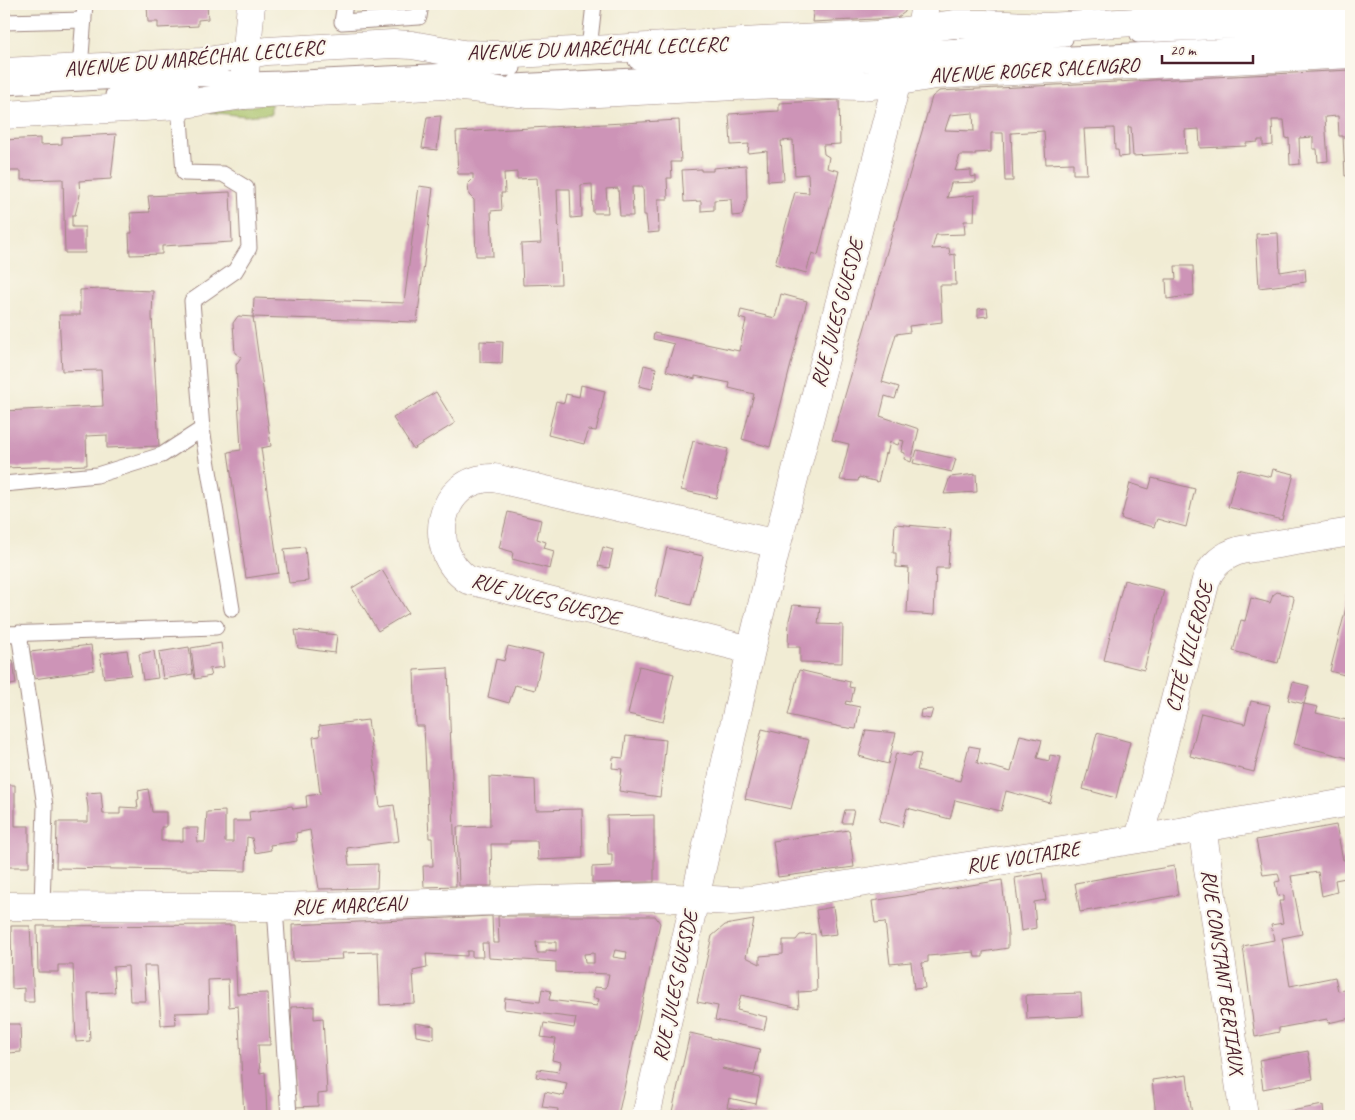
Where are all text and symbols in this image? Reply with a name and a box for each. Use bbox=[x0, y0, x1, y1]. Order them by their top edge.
street label: AVENUE DU MARÉCHAL LECLERC bbox=[466, 30, 730, 66]
scale bar bbox=[1162, 32, 1254, 64]
street label: AVENUE DU MARÉCHAL LECLERC bbox=[63, 33, 328, 82]
text: 20 m bbox=[1170, 41, 1197, 60]
street label: AVENUE ROGER SALENGRO bbox=[929, 51, 1142, 88]
street label: RUE JULES GUESDE bbox=[805, 233, 870, 390]
street label: RUE JULES GUESDE bbox=[469, 567, 626, 632]
street label: CITÉ VILLEROSE bbox=[1159, 577, 1220, 715]
street label: RUE VOLTAIRE bbox=[964, 835, 1084, 879]
street label: RUE CONSTANT BERTIAUX bbox=[1196, 868, 1251, 1078]
street label: RUE MARCEAU bbox=[292, 890, 409, 920]
street label: RUE JULES GUESDE bbox=[646, 906, 704, 1063]

